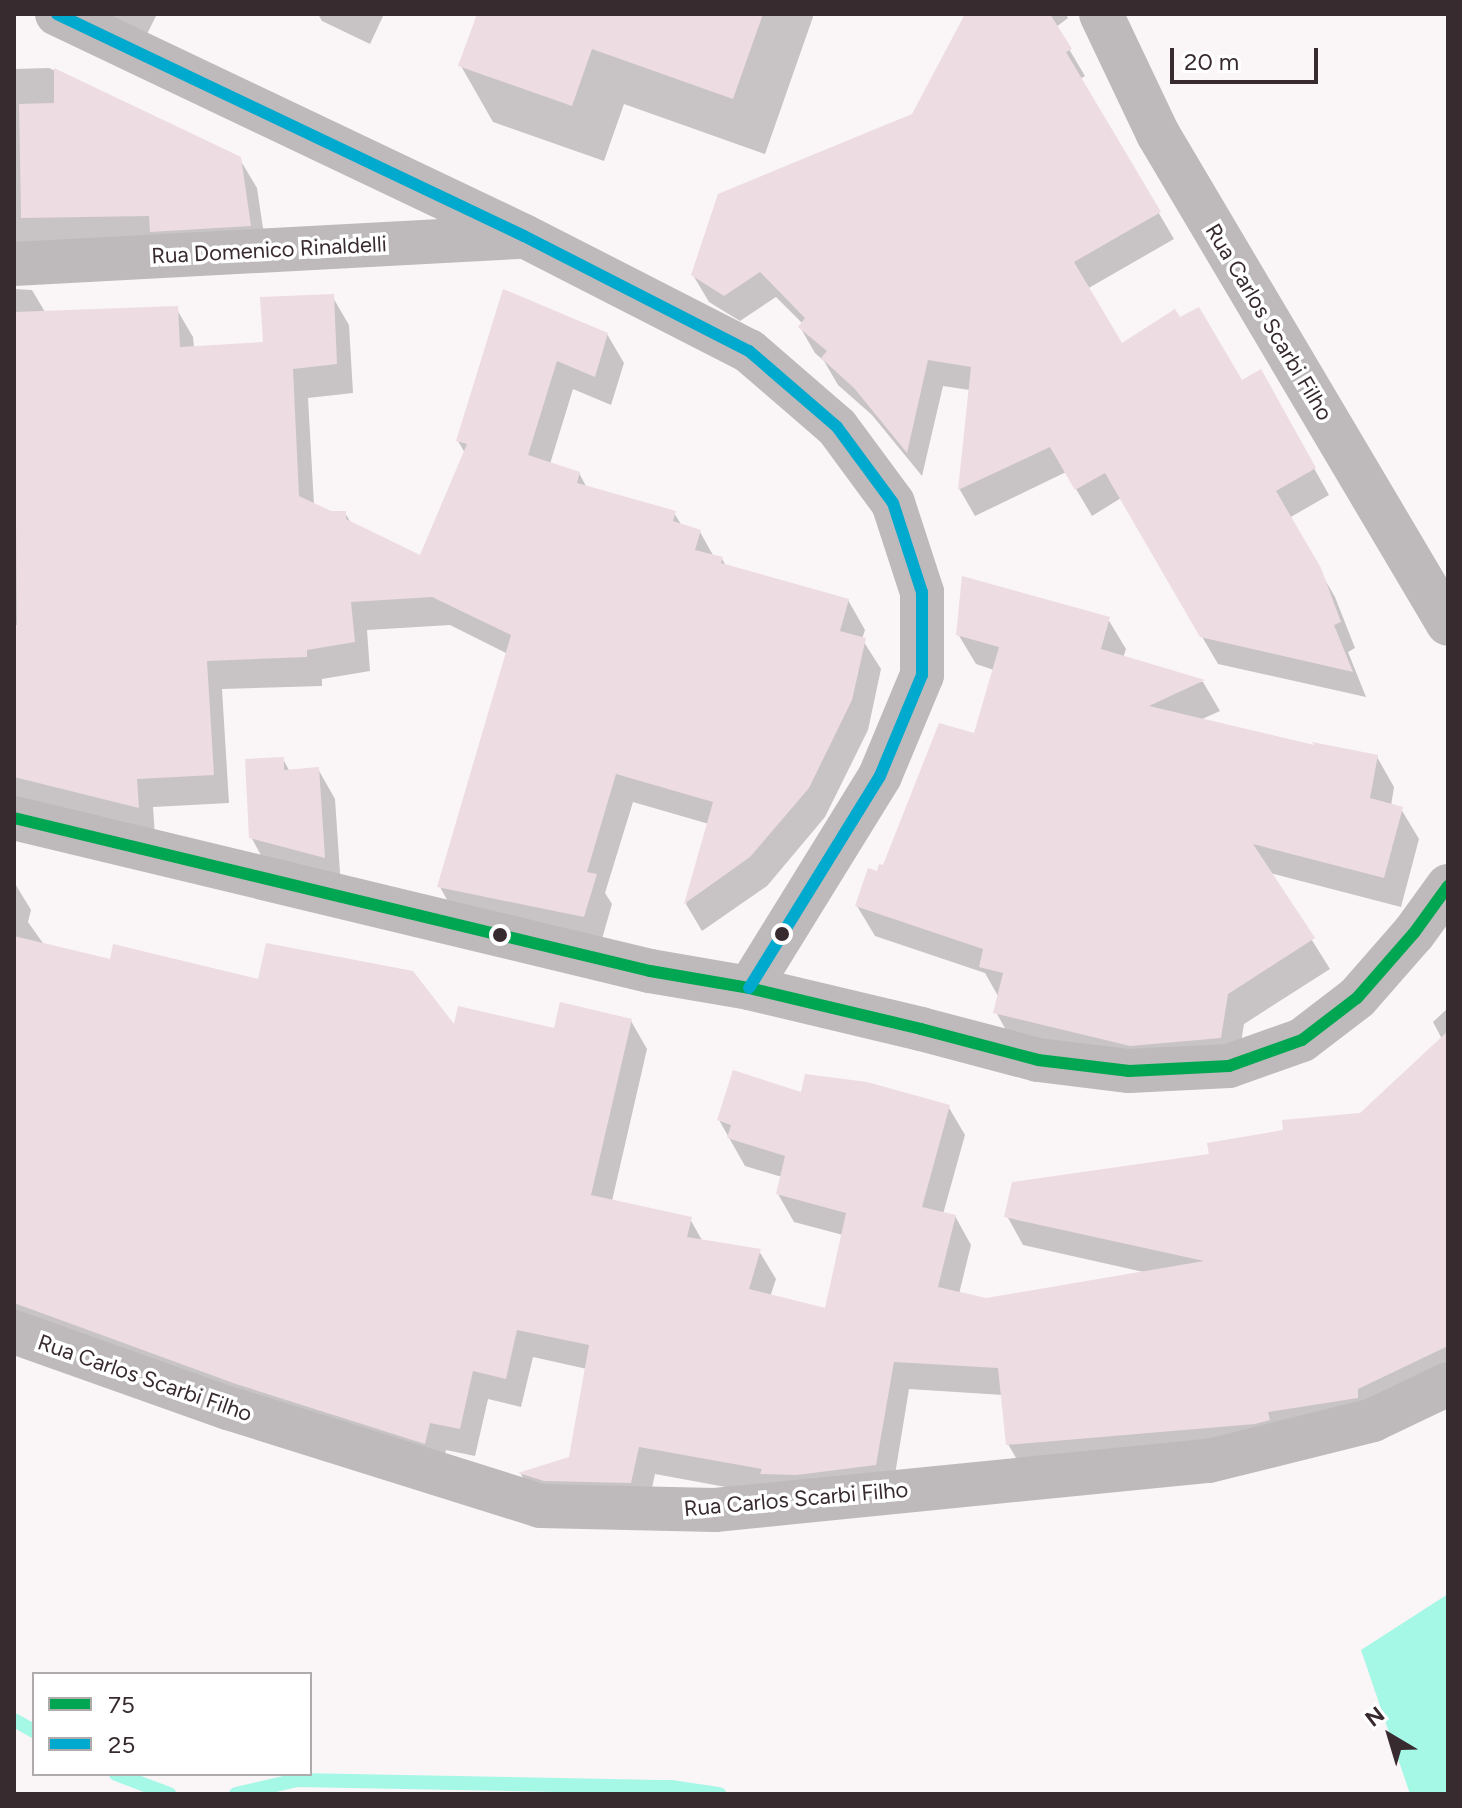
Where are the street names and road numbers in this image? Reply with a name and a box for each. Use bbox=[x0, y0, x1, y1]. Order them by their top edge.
street label: Rua Carlos Scarbi Filho bbox=[1200, 219, 1338, 425]
street label: Rua Domenico Rinaldelli bbox=[151, 231, 387, 269]
street label: Rua Carlos Scarbi Filho bbox=[34, 1329, 256, 1427]
street label: Rua Carlos Scarbi Filho bbox=[683, 1476, 909, 1522]

